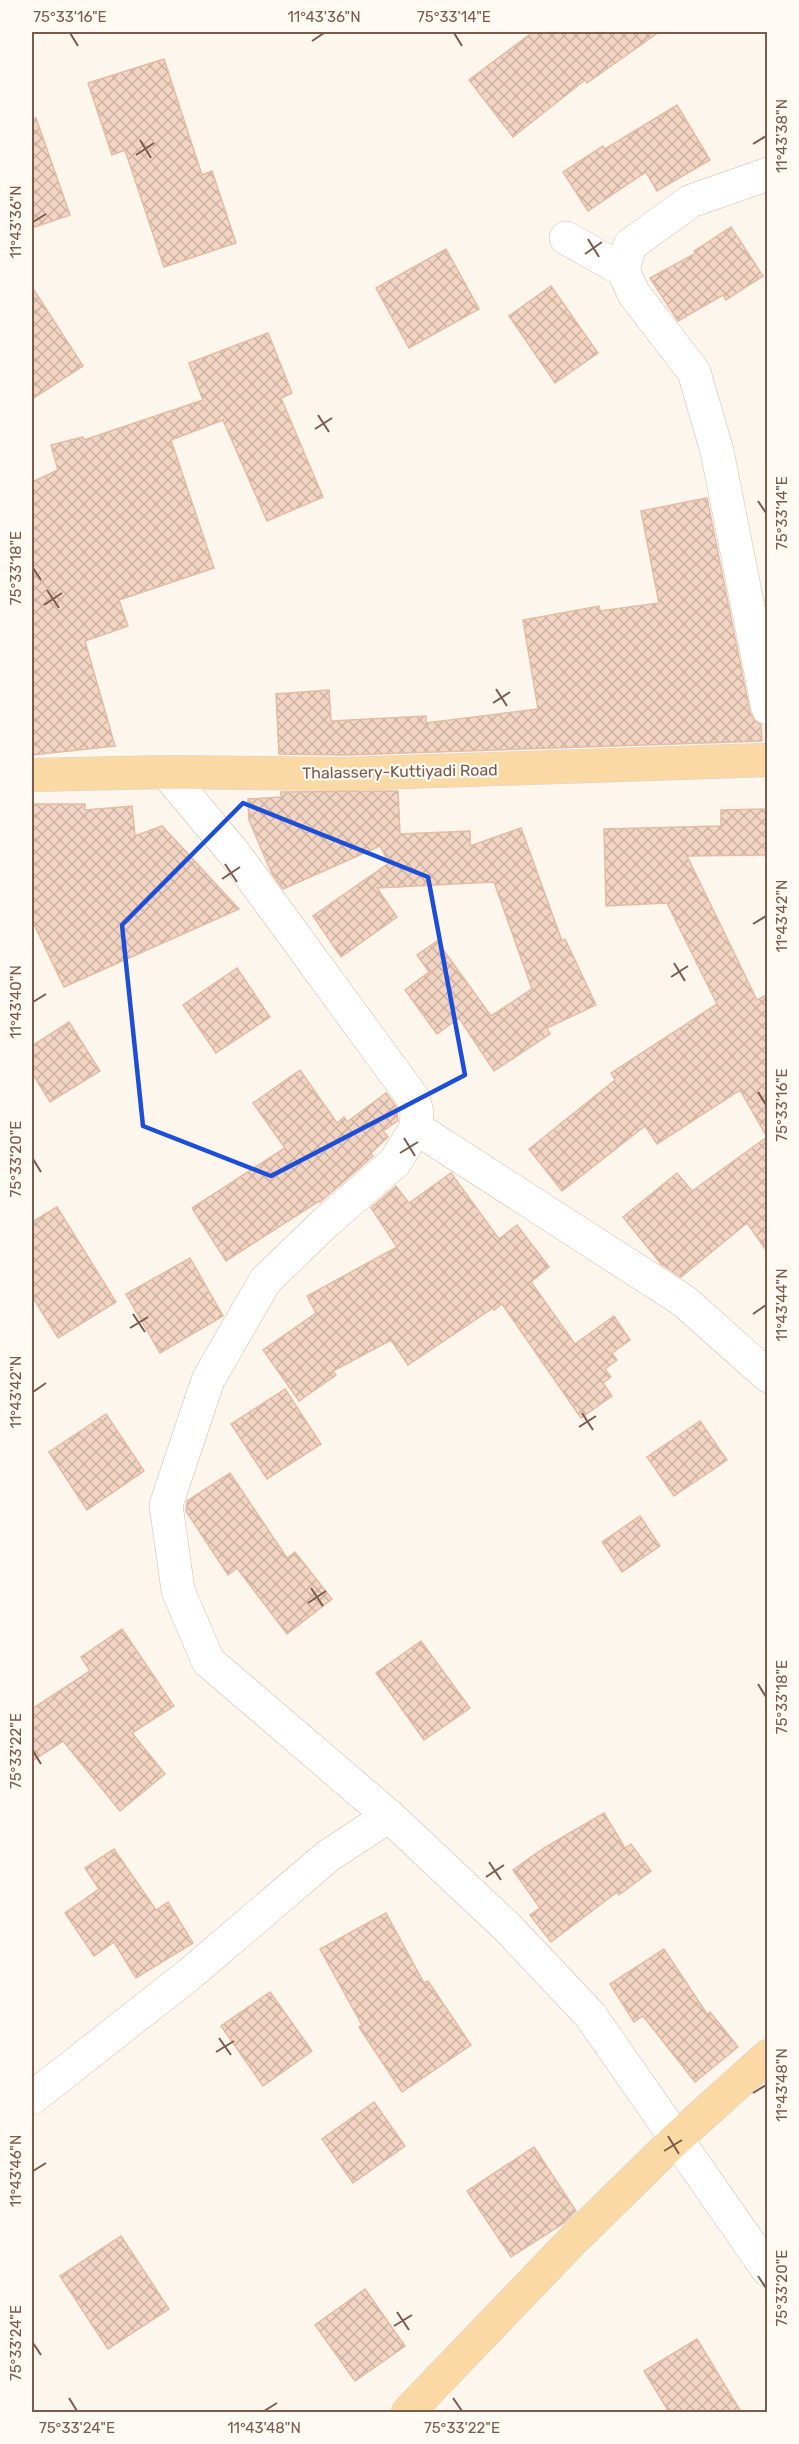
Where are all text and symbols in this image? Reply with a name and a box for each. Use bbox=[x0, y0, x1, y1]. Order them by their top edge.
text: 75°33'16"E bbox=[33, 8, 107, 26]
text: 11°43'36"N bbox=[287, 8, 361, 26]
text: 75°33'14"E bbox=[417, 8, 491, 26]
text: 11°43'38"N bbox=[773, 99, 791, 173]
text: 11°43'36"N bbox=[7, 185, 25, 259]
text: 75°33'14"E bbox=[773, 476, 791, 550]
text: 75°33'18"E bbox=[7, 531, 25, 605]
street label: Thalassery-Kuttiyadi Road bbox=[302, 760, 498, 783]
text: 11°43'42"N bbox=[773, 880, 791, 953]
text: 11°43'40"N bbox=[7, 965, 25, 1039]
text: 75°33'16"E bbox=[773, 1068, 791, 1142]
text: 75°33'20"E bbox=[7, 1121, 25, 1197]
text: 11°43'44"N bbox=[773, 1268, 791, 1342]
text: 11°43'42"N bbox=[7, 1356, 25, 1429]
text: 75°33'18"E bbox=[773, 1660, 791, 1734]
text: 75°33'22"E bbox=[7, 1713, 25, 1789]
text: 11°43'48"N bbox=[773, 2048, 791, 2122]
text: 11°43'46"N bbox=[7, 2135, 25, 2207]
text: 75°33'20"E bbox=[773, 2250, 791, 2326]
text: 75°33'24"E bbox=[7, 2305, 25, 2381]
text: 75°33'24"E bbox=[39, 2419, 115, 2437]
text: 11°43'48"N bbox=[227, 2419, 301, 2437]
text: 75°33'22"E bbox=[424, 2419, 500, 2437]

